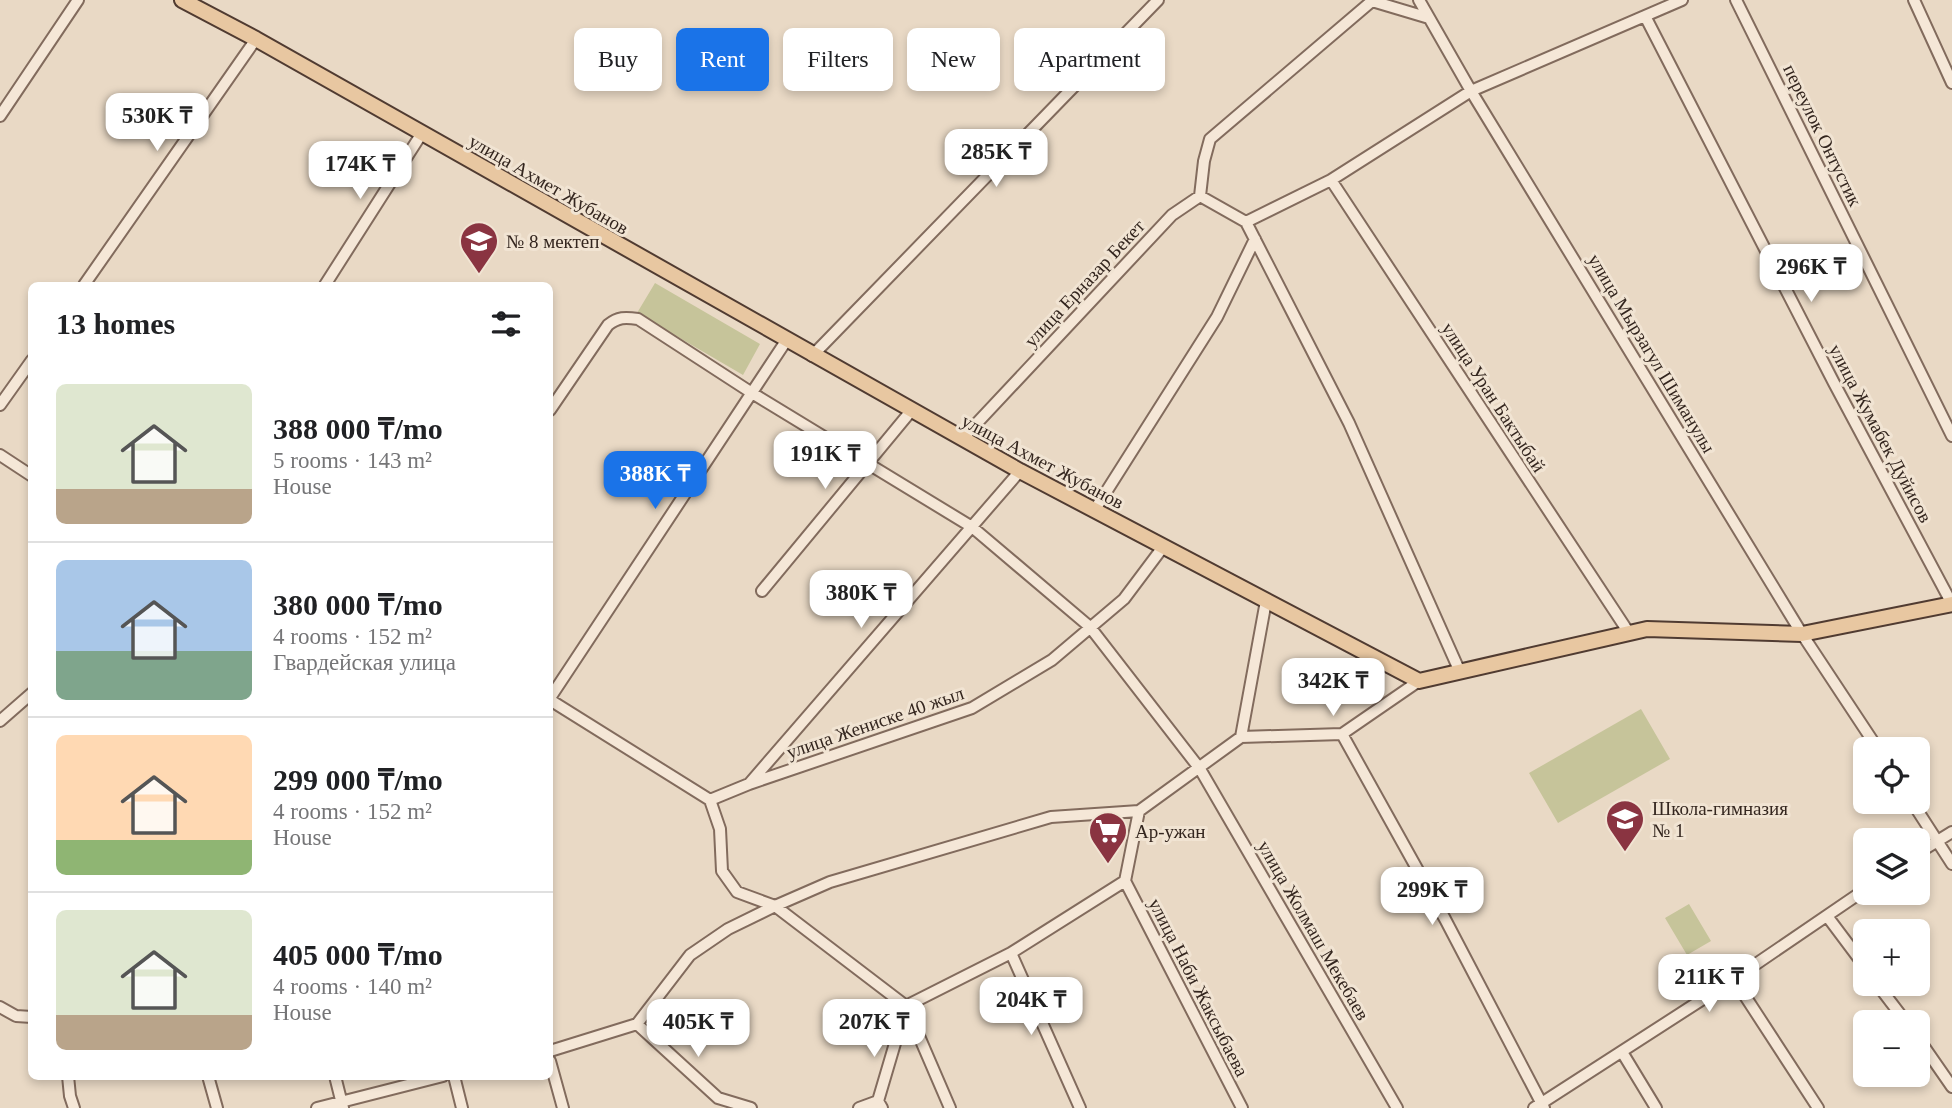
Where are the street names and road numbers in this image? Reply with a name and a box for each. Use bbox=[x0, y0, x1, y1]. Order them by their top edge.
street label: переулок Онтустик bbox=[1779, 61, 1866, 210]
street label: улица Ахмет Жубанов bbox=[465, 130, 632, 239]
street label: улица Ерназар Бекет bbox=[1020, 215, 1149, 351]
street label: улица Мырзагул Шиманулы bbox=[1584, 250, 1720, 457]
street label: улица Уран Бактыбай bbox=[1437, 319, 1550, 476]
street label: улица Жумабек Дуйисов bbox=[1825, 341, 1937, 526]
street label: улица Ахмет Жубанов bbox=[958, 410, 1127, 513]
street label: улица Жениске 40 жыл bbox=[784, 682, 967, 763]
street label: улица Жолмаш Мекебаев bbox=[1253, 837, 1374, 1024]
street label: улица Наби Жаксыбаева bbox=[1144, 895, 1253, 1080]

